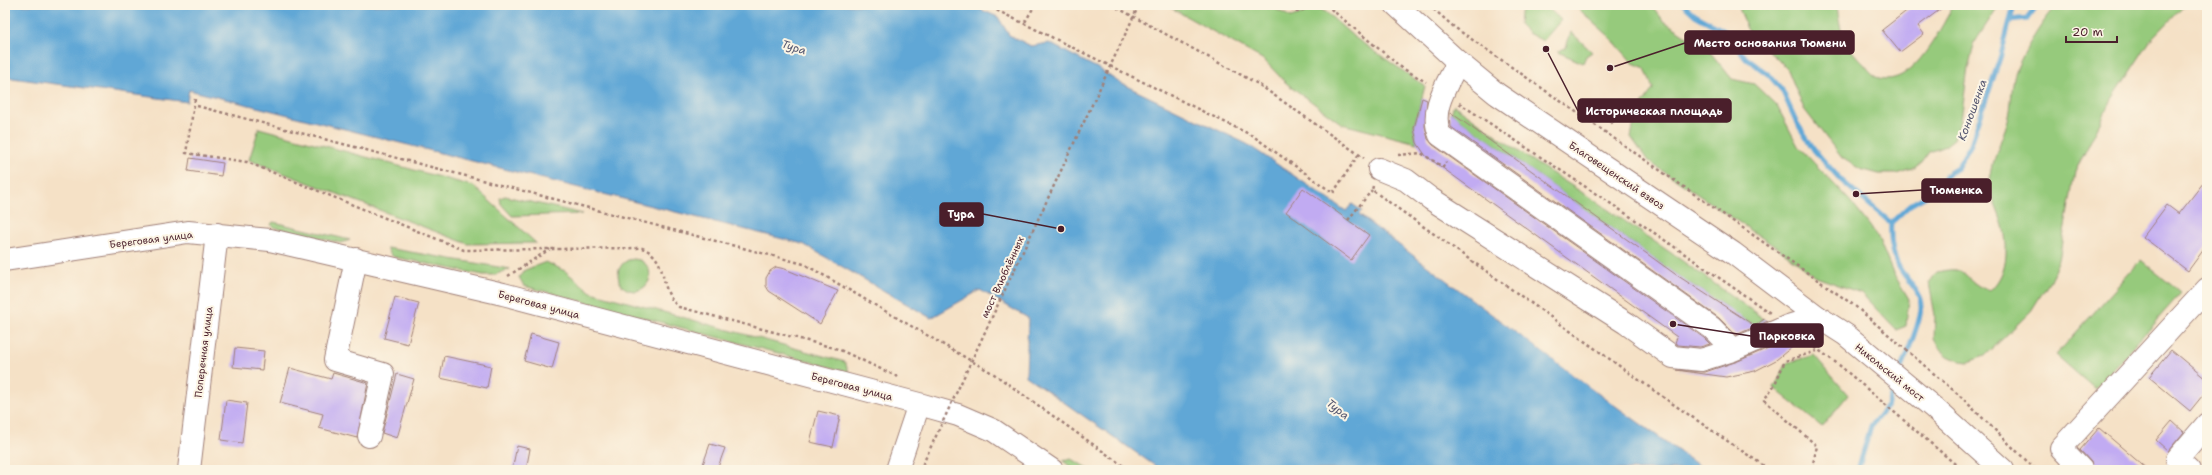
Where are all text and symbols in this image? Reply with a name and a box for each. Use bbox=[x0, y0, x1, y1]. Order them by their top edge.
scale bar bbox=[2066, 18, 2117, 44]
text: 20 m bbox=[2072, 24, 2103, 40]
callout: Место основания Тюмени bbox=[1685, 31, 1854, 54]
water label: Тура bbox=[780, 36, 808, 59]
text: Место основания Тюмени bbox=[1694, 36, 1847, 51]
water label: Конюшенка bbox=[1954, 77, 1991, 143]
callout: Историческая площадь bbox=[1578, 99, 1731, 122]
text: Историческая площадь bbox=[1585, 104, 1723, 119]
street label: Благовещенский взвоз bbox=[1566, 139, 1667, 212]
callout: Тюменка bbox=[1922, 179, 1991, 202]
text: Тюменка bbox=[1930, 183, 1983, 198]
callout: Тура bbox=[940, 203, 983, 226]
text: Тура bbox=[948, 207, 975, 222]
street label: Береговая улица bbox=[109, 228, 194, 251]
street label: мост Влюблённых bbox=[978, 234, 1027, 320]
street label: Береговая улица bbox=[497, 287, 582, 322]
street label: Поперечная улица bbox=[191, 305, 216, 398]
callout: Парковка bbox=[1751, 324, 1823, 347]
text: Парковка bbox=[1759, 329, 1816, 344]
street label: Никольский мост bbox=[1852, 340, 1928, 405]
street label: Береговая улица bbox=[810, 369, 895, 404]
water label: Тура bbox=[1323, 396, 1352, 423]

